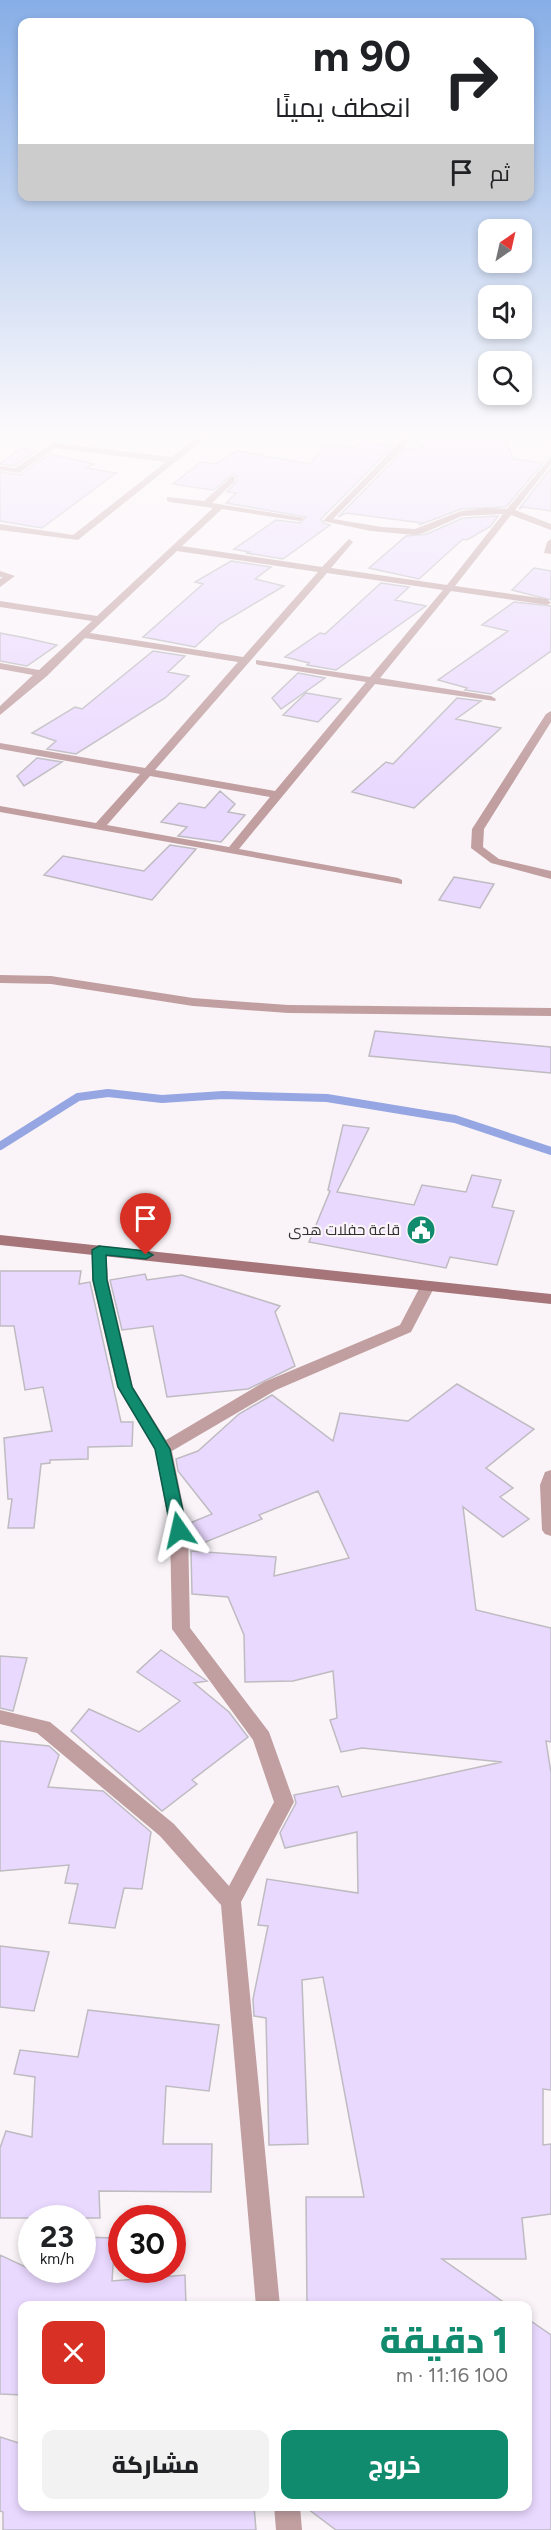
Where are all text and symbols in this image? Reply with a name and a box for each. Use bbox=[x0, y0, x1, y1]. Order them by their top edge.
text: 90 m bbox=[313, 31, 411, 82]
icon: right bbox=[432, 42, 510, 120]
text: انعطف يمينًا bbox=[275, 91, 411, 124]
icon: arrive bbox=[445, 156, 478, 189]
text: ثم bbox=[490, 160, 510, 187]
north arrow bbox=[478, 219, 532, 273]
map controls bbox=[478, 219, 532, 405]
button: sound bbox=[478, 285, 532, 339]
button: search bbox=[478, 351, 532, 405]
pin bbox=[120, 1193, 171, 1255]
icon: arrive bbox=[129, 1202, 162, 1235]
public building icon: قاعة حفلات هدى bbox=[405, 1214, 437, 1246]
place label: قاعة حفلات هدى bbox=[288, 1221, 400, 1240]
position arrow bbox=[147, 1498, 211, 1562]
speed limit sign: 30 bbox=[108, 2205, 186, 2283]
text: 23 bbox=[40, 2218, 74, 2255]
text: km/h bbox=[40, 2250, 74, 2268]
text: 1 دقيقة bbox=[380, 2319, 508, 2362]
button: close bbox=[42, 2321, 105, 2384]
text: 100 m · 11:16 bbox=[396, 2363, 508, 2387]
button: مشاركة bbox=[42, 2430, 269, 2499]
button: خروج bbox=[281, 2430, 508, 2499]

